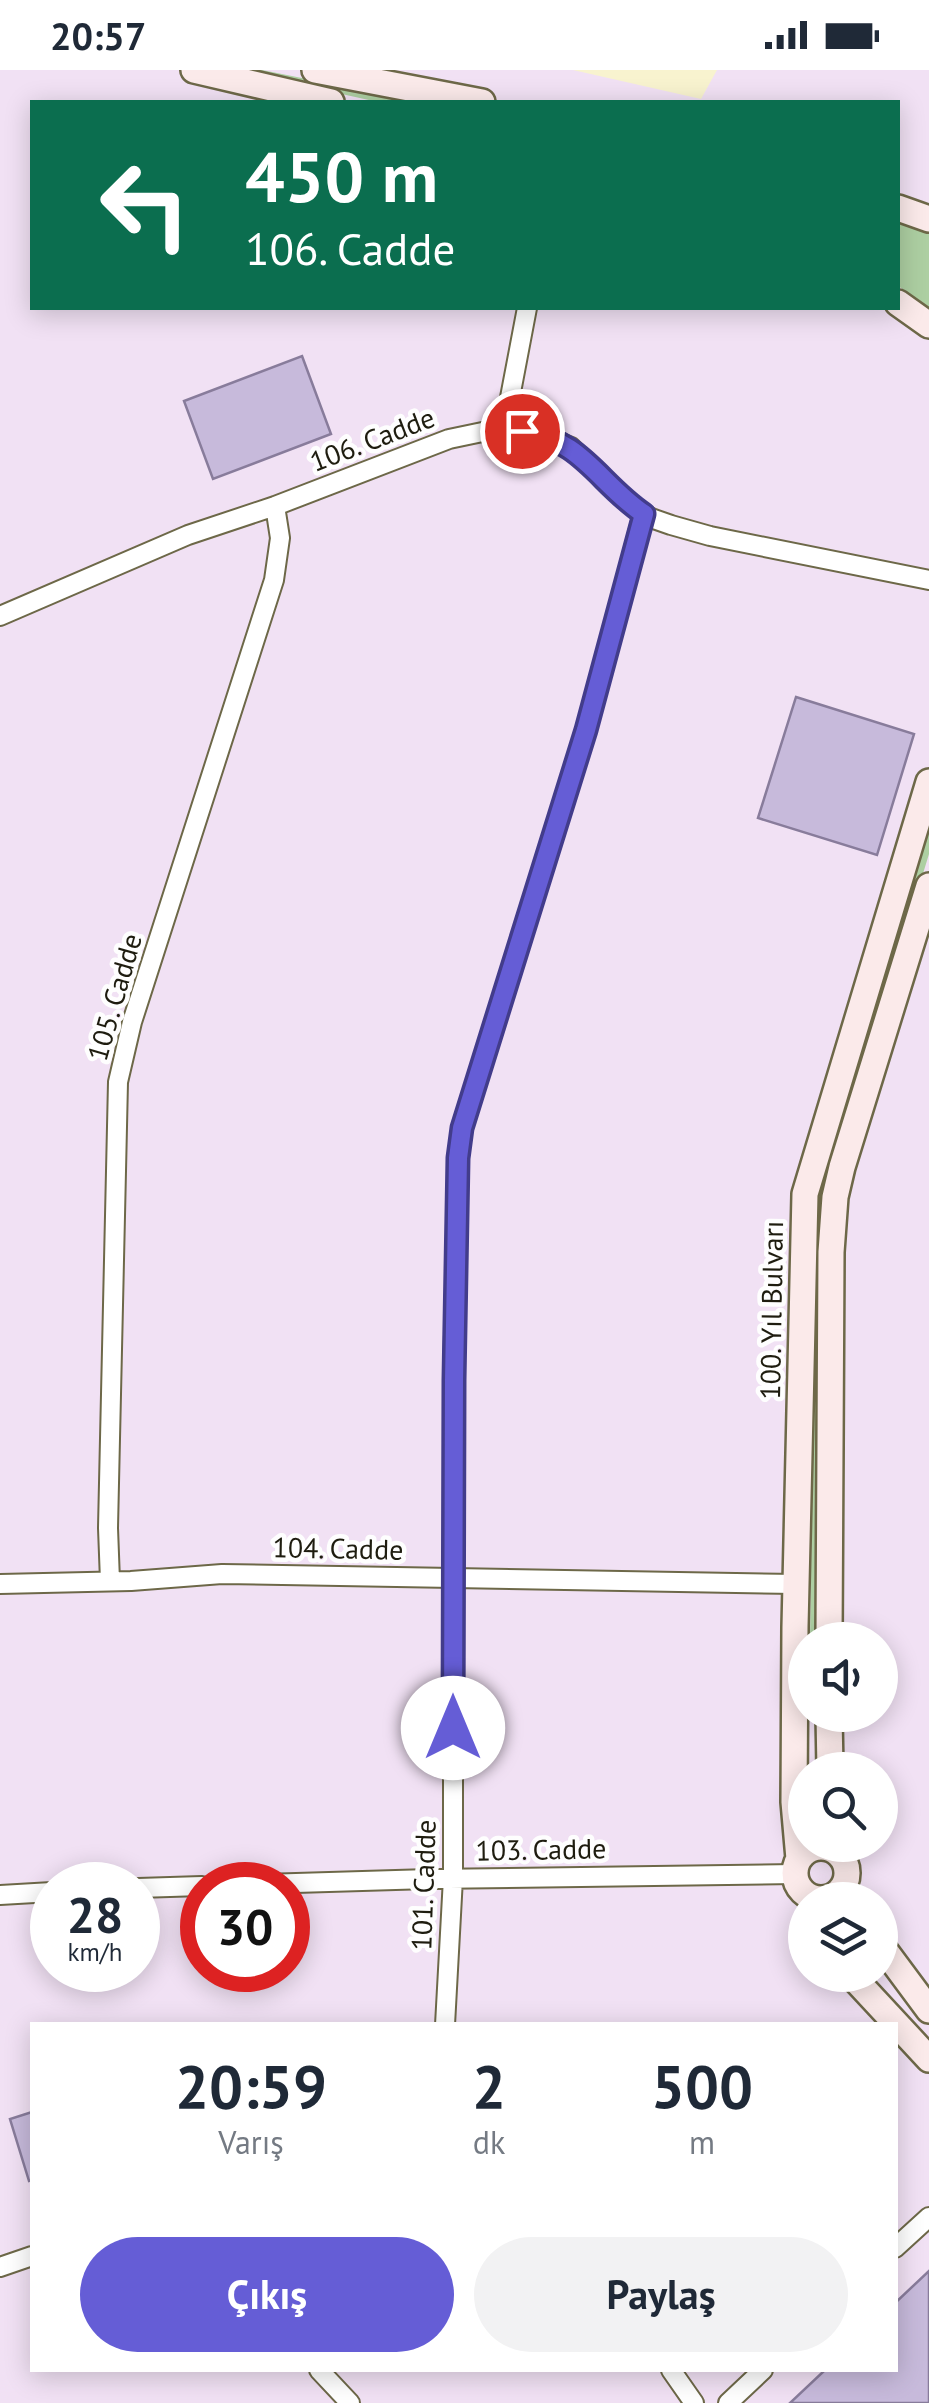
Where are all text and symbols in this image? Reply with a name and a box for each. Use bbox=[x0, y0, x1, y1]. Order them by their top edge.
text: 20:57 bbox=[50, 11, 146, 60]
text: 450 m bbox=[245, 131, 438, 221]
icon: left bbox=[80, 140, 210, 270]
text: 106. Cadde bbox=[245, 219, 455, 277]
pin bbox=[480, 389, 565, 474]
street label: 106. Cadde bbox=[304, 398, 440, 480]
icon: arrive bbox=[495, 404, 550, 459]
street label: 105. Cadde bbox=[78, 929, 150, 1065]
street label: 100. Yıl Bulvarı bbox=[751, 1220, 791, 1400]
street label: 104. Cadde bbox=[272, 1528, 404, 1568]
map controls bbox=[788, 1622, 898, 1992]
button: sound bbox=[788, 1622, 898, 1732]
position arrow bbox=[401, 1676, 505, 1780]
button: search bbox=[788, 1752, 898, 1862]
street label: 101. Cadde bbox=[402, 1819, 444, 1951]
street label: 103. Cadde bbox=[475, 1829, 607, 1869]
speed limit sign: 30 bbox=[180, 1862, 310, 1992]
text: 28 bbox=[67, 1882, 123, 1947]
button: layers bbox=[788, 1882, 898, 1992]
text: km/h bbox=[68, 1936, 122, 1968]
text: 20:59 bbox=[175, 2047, 327, 2125]
text: 2 bbox=[472, 2047, 506, 2125]
text: 500 bbox=[651, 2047, 753, 2125]
text: Varış bbox=[218, 2121, 284, 2163]
text: dk bbox=[473, 2121, 505, 2163]
text: m bbox=[689, 2121, 715, 2163]
button: Çıkış bbox=[80, 2237, 454, 2352]
button: Paylaş bbox=[474, 2237, 848, 2352]

